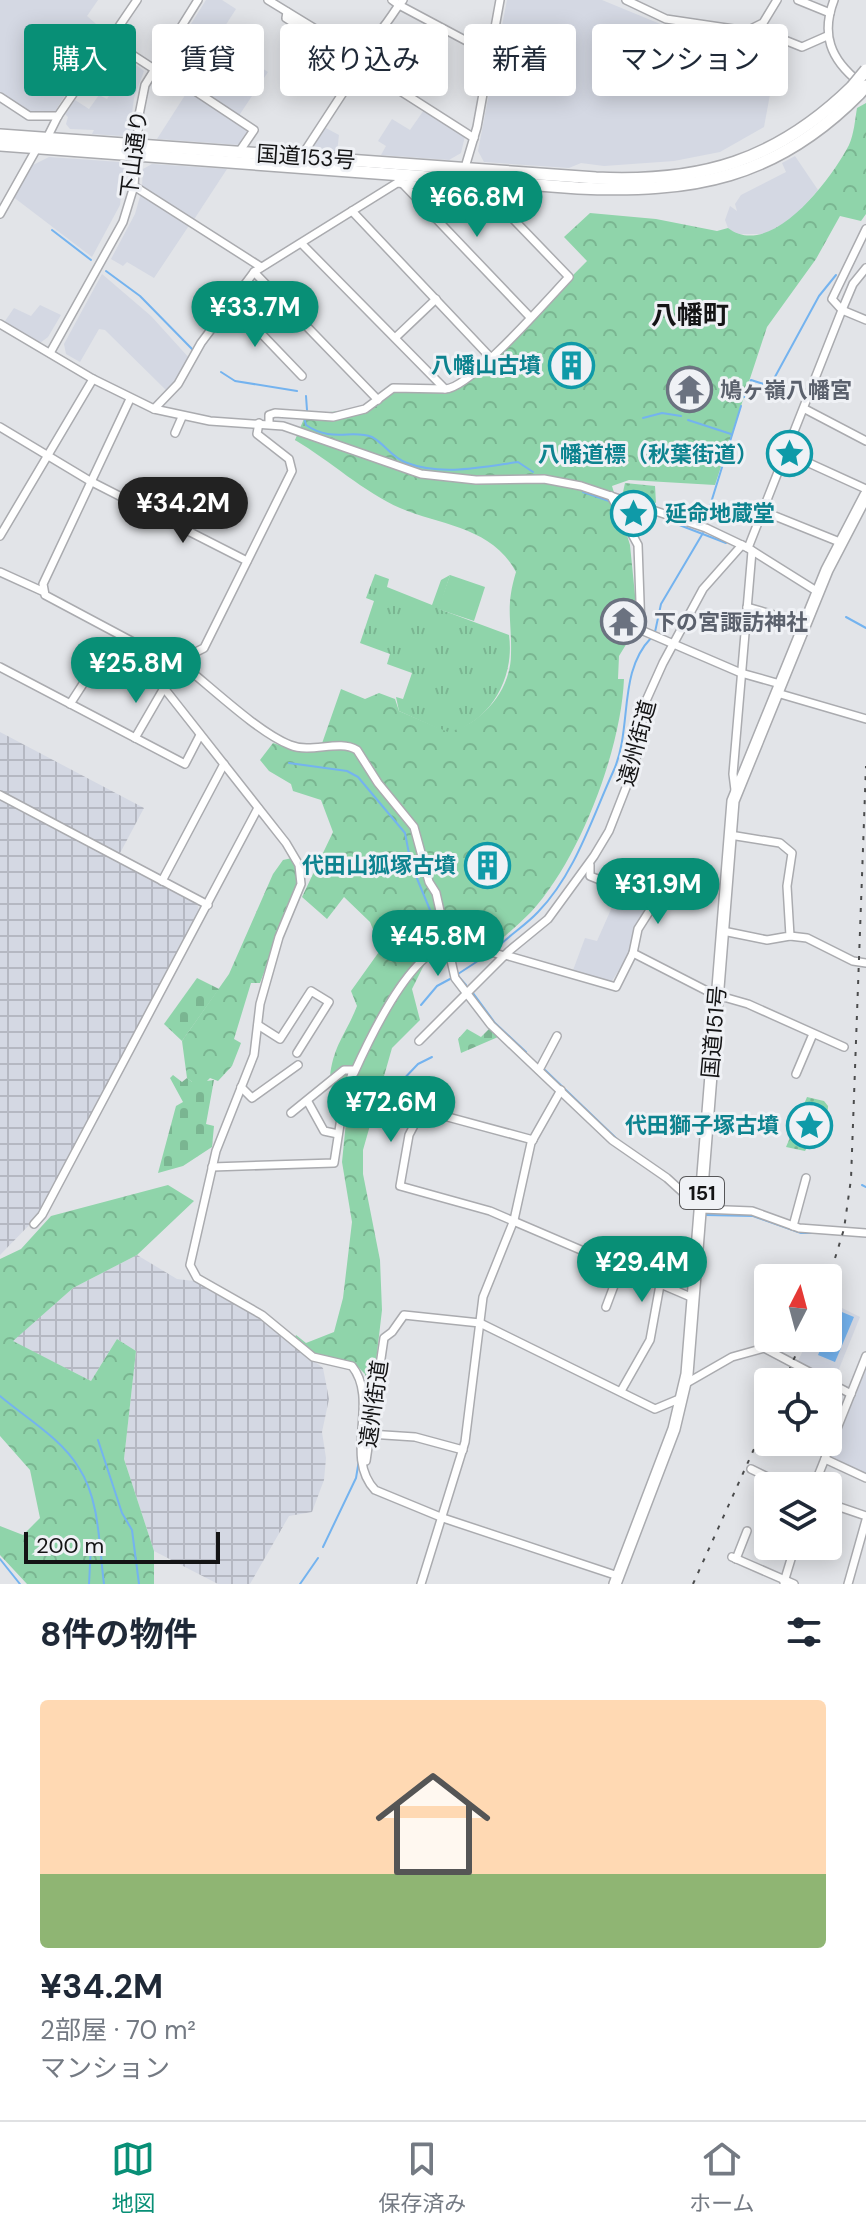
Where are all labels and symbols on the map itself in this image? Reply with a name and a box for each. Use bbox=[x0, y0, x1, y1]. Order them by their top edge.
street label: 下山通り bbox=[114, 109, 154, 199]
street label: 国道153号 bbox=[255, 139, 357, 175]
pin: ¥66.8M bbox=[412, 171, 542, 239]
pin: ¥33.7M bbox=[190, 281, 320, 349]
district label: 八幡町 bbox=[651, 298, 729, 332]
building icon: 八幡山古墳 bbox=[548, 341, 596, 389]
place label: 八幡山古墳 bbox=[431, 351, 541, 380]
temple icon: 鳩ヶ嶺八幡宮 bbox=[665, 366, 713, 414]
place label: 鳩ヶ嶺八幡宮 bbox=[720, 376, 852, 405]
place icon: 八幡道標（秋葉街道） bbox=[765, 430, 813, 478]
place label: 八幡道標（秋葉街道） bbox=[538, 440, 758, 469]
pin: ¥34.2M bbox=[118, 477, 248, 545]
place icon: 延命地蔵堂 bbox=[610, 489, 658, 537]
place label: 延命地蔵堂 bbox=[665, 499, 775, 528]
temple icon: 下の宮諏訪神社 bbox=[599, 598, 647, 646]
place label: 下の宮諏訪神社 bbox=[654, 608, 808, 637]
pin: ¥25.8M bbox=[71, 637, 201, 705]
street label: 遠州街道 bbox=[612, 697, 662, 789]
building icon: 代田山狐塚古墳 bbox=[463, 841, 511, 889]
place label: 代田山狐塚古墳 bbox=[302, 851, 456, 880]
pin: ¥31.9M bbox=[593, 858, 723, 926]
pin: ¥45.8M bbox=[373, 910, 503, 978]
street label: 国道151号 bbox=[695, 984, 733, 1080]
pin: ¥72.6M bbox=[326, 1076, 456, 1144]
place icon: 代田獅子塚古墳 bbox=[786, 1101, 834, 1149]
place label: 代田獅子塚古墳 bbox=[625, 1111, 779, 1140]
road number: 151 bbox=[680, 1177, 724, 1209]
pin: ¥29.4M bbox=[577, 1236, 707, 1304]
north arrow bbox=[754, 1264, 842, 1352]
street label: 遠州街道 bbox=[354, 1358, 394, 1450]
scale bar bbox=[24, 1528, 220, 1564]

